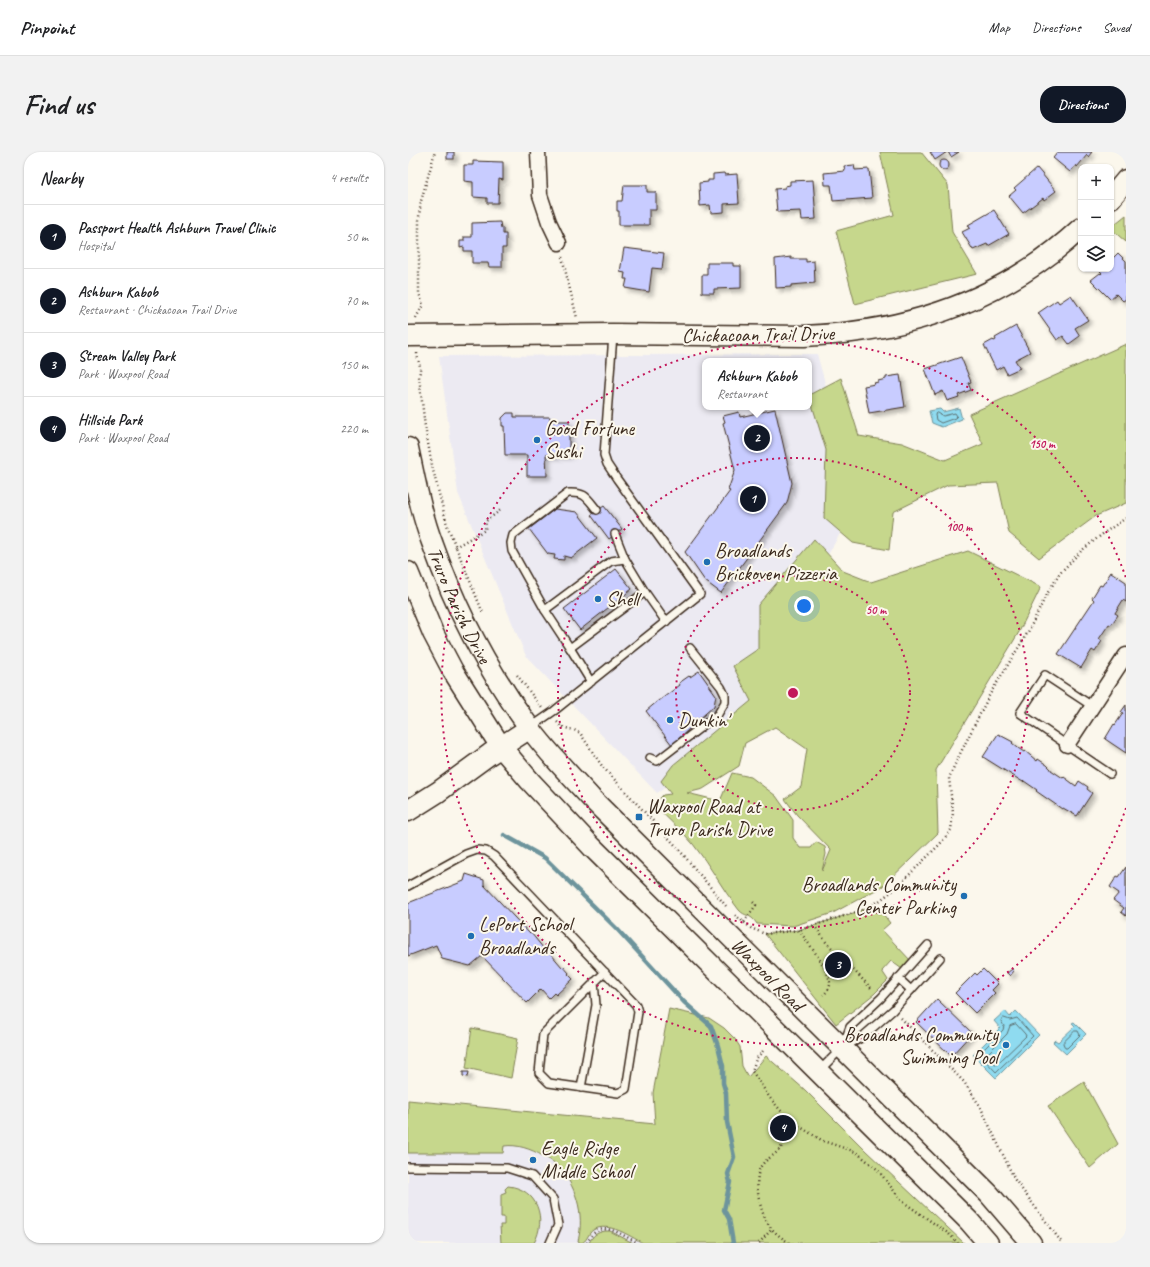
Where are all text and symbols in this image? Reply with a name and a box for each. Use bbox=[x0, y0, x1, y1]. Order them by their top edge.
text: Pinpoint bbox=[20, 16, 74, 40]
text: Map bbox=[989, 19, 1010, 36]
text: Directions bbox=[1032, 19, 1081, 36]
text: Saved bbox=[1103, 19, 1130, 36]
button: Directions bbox=[1040, 86, 1126, 123]
text: Find us bbox=[24, 87, 94, 122]
map controls bbox=[1078, 164, 1114, 272]
button: + bbox=[1078, 164, 1114, 200]
text: Nearby bbox=[40, 168, 83, 189]
text: 4 results bbox=[330, 170, 368, 186]
button: − bbox=[1078, 200, 1114, 236]
text: Passport Health Ashburn Travel Clinic bbox=[78, 219, 275, 238]
text: 1 bbox=[50, 229, 56, 245]
text: 50 m bbox=[346, 229, 368, 245]
button: layers bbox=[1078, 236, 1114, 272]
text: Hospital bbox=[78, 238, 114, 254]
text: Ashburn Kabob bbox=[78, 283, 158, 302]
text: 2 bbox=[50, 293, 56, 309]
text: 70 m bbox=[346, 293, 368, 309]
text: Restaurant · Chickacoan Trail Drive bbox=[78, 302, 236, 318]
street label: Chickacoan Trail Drive bbox=[682, 321, 836, 348]
text: Stream Valley Park bbox=[78, 347, 175, 366]
text: 3 bbox=[50, 357, 56, 373]
text: 150 m bbox=[340, 357, 368, 373]
popup bbox=[702, 358, 812, 410]
text: Park · Waxpool Road bbox=[78, 366, 168, 382]
text: Ashburn Kabob bbox=[717, 367, 797, 386]
text: Restaurant bbox=[717, 386, 767, 402]
text: Hillside Park bbox=[78, 411, 142, 430]
place label: Good Fortune Sushi bbox=[545, 416, 636, 464]
text: 4 bbox=[50, 421, 56, 437]
text: 220 m bbox=[340, 421, 368, 437]
pin: 2 bbox=[744, 423, 770, 453]
text: Park · Waxpool Road bbox=[78, 430, 168, 446]
marker: Good Fortune Sushi bbox=[532, 435, 542, 445]
text: 150 m bbox=[1029, 436, 1056, 452]
pin: 1 bbox=[740, 484, 766, 514]
text: 100 m bbox=[946, 519, 973, 535]
place label: Broadlands Brickoven Pizzeria bbox=[715, 538, 838, 586]
street label: Truro Parish Drive bbox=[422, 544, 498, 669]
marker: Broadlands Brickoven Pizzeria bbox=[702, 557, 712, 567]
place label: Shell bbox=[606, 587, 642, 612]
marker: Shell bbox=[593, 594, 603, 604]
your location bbox=[794, 596, 814, 616]
text: 50 m bbox=[866, 602, 887, 618]
centre of rings bbox=[786, 686, 800, 700]
place label: Dunkin' bbox=[678, 708, 732, 733]
marker: Dunkin' bbox=[665, 715, 675, 725]
place label: Waxpool Road at Truro Parish Drive bbox=[647, 794, 774, 842]
marker: Waxpool Road at Truro Parish Drive bbox=[634, 812, 644, 822]
place label: Broadlands Community Center Parking bbox=[802, 872, 957, 920]
marker: Broadlands Community Center Parking bbox=[959, 891, 969, 901]
place label: LePort School Broadlands bbox=[479, 912, 575, 960]
marker: LePort School Broadlands bbox=[466, 931, 476, 941]
street label: Waxpool Road bbox=[726, 932, 812, 1018]
pin: 3 bbox=[825, 950, 851, 980]
place label: Broadlands Community Swimming Pool bbox=[844, 1022, 1002, 1070]
marker: Broadlands Community Swimming Pool bbox=[1001, 1040, 1011, 1050]
pin: 4 bbox=[770, 1113, 796, 1143]
place label: Eagle Ridge Middle School bbox=[541, 1136, 636, 1184]
marker: Eagle Ridge Middle School bbox=[528, 1155, 538, 1165]

